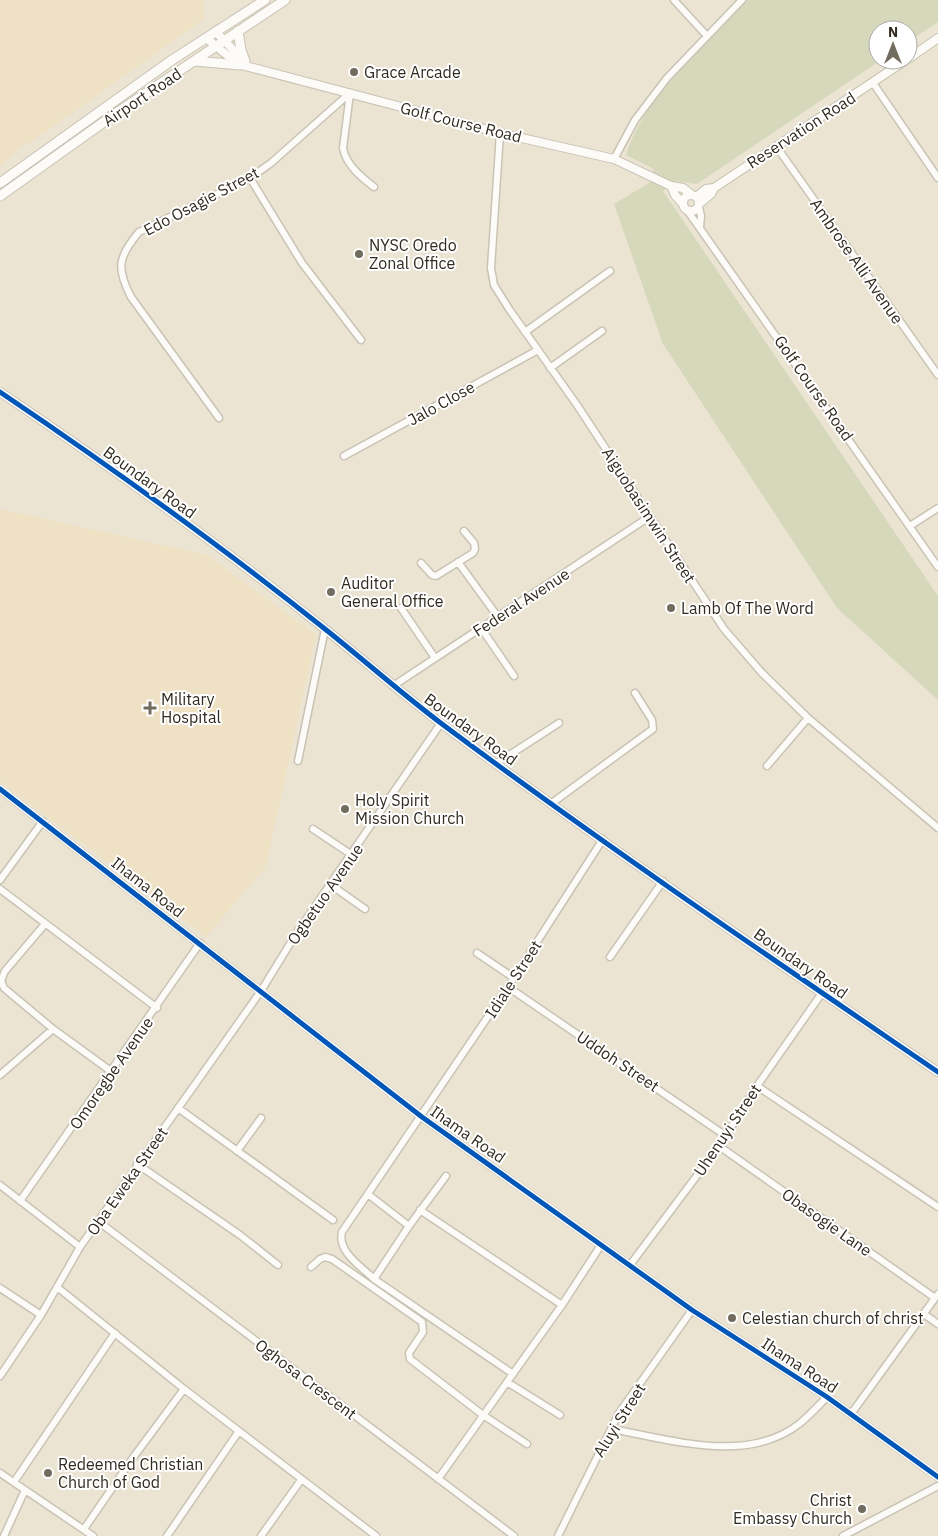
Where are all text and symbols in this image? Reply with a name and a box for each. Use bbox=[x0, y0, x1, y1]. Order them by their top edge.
north arrow bbox=[868, 20, 918, 70]
text: N bbox=[888, 23, 898, 41]
place label: Grace Arcade bbox=[364, 62, 461, 82]
street label: Airport Road bbox=[99, 63, 185, 131]
marker: Grace Arcade bbox=[348, 66, 360, 78]
street label: Reservation Road bbox=[743, 87, 859, 173]
street label: Golf Course Road bbox=[398, 97, 524, 147]
street label: Edo Osagie Street bbox=[140, 162, 262, 240]
street label: Ambrose Alli Avenue bbox=[806, 194, 908, 328]
place label: NYSC Oredo Zonal Office bbox=[369, 235, 457, 273]
marker: NYSC Oredo Zonal Office bbox=[353, 248, 365, 260]
street label: Golf Course Road bbox=[770, 331, 858, 445]
street label: Jalo Close bbox=[404, 376, 478, 430]
street label: Boundary Road bbox=[100, 442, 200, 522]
street label: Aiguobasimwin Street bbox=[598, 444, 700, 586]
street label: Federal Avenue bbox=[469, 563, 573, 641]
place label: Auditor General Office bbox=[341, 573, 444, 611]
marker: Auditor General Office bbox=[325, 586, 337, 598]
place label: Lamb Of The Word bbox=[681, 598, 814, 618]
marker: Lamb Of The Word bbox=[665, 602, 677, 614]
place label: Military Hospital bbox=[161, 689, 221, 727]
street label: Boundary Road bbox=[421, 689, 521, 769]
marker: Military Hospital bbox=[143, 701, 157, 715]
place label: Holy Spirit Mission Church bbox=[355, 790, 464, 828]
marker: Holy Spirit Mission Church bbox=[339, 803, 351, 815]
street label: Ogbetuo Avenue bbox=[283, 839, 367, 948]
street label: Ihama Road bbox=[108, 852, 188, 922]
street label: Boundary Road bbox=[750, 923, 852, 1003]
street label: Idiale Street bbox=[480, 936, 546, 1022]
street label: Omoregbe Avenue bbox=[65, 1013, 157, 1133]
street label: Uddoh Street bbox=[573, 1026, 663, 1096]
street label: Uhenuyi Street bbox=[689, 1080, 765, 1180]
street label: Ihama Road bbox=[427, 1101, 509, 1167]
street label: Oba Eweka Street bbox=[82, 1123, 172, 1239]
street label: Obasogie Lane bbox=[778, 1184, 876, 1261]
place label: Celestian church of christ bbox=[742, 1308, 924, 1328]
marker: Celestian church of christ bbox=[726, 1312, 738, 1324]
street label: Ihama Road bbox=[758, 1333, 842, 1397]
street label: Oghosa Crescent bbox=[251, 1334, 361, 1424]
street label: Aluyi Street bbox=[588, 1379, 650, 1461]
place label: Redeemed Christian Church of God bbox=[58, 1454, 203, 1492]
marker: Redeemed Christian Church of God bbox=[42, 1467, 54, 1479]
place label: Christ Embassy Church bbox=[733, 1490, 852, 1528]
marker: Christ Embassy Church bbox=[856, 1503, 868, 1515]

